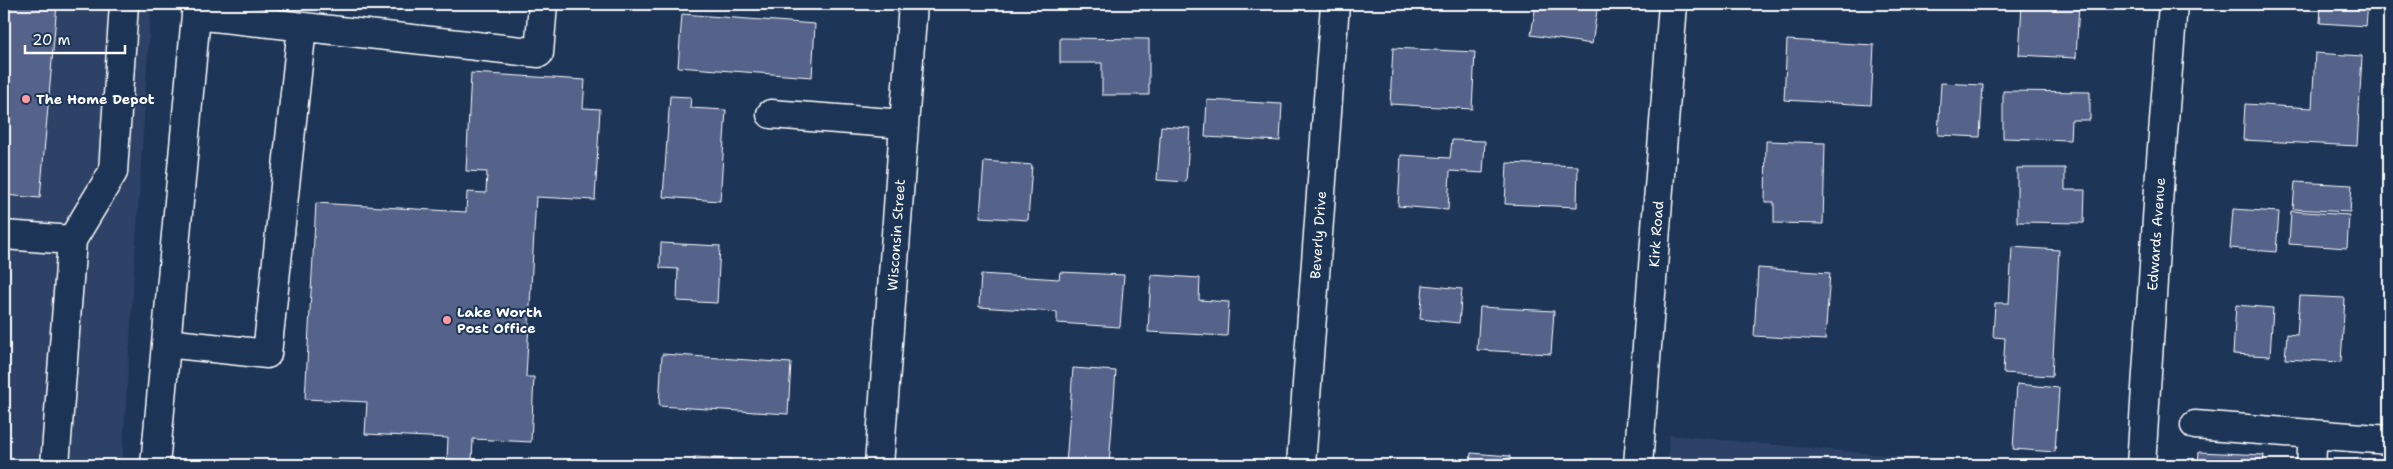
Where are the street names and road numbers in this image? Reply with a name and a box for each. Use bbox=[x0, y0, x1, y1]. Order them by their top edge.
street label: Edwards Avenue bbox=[2143, 177, 2169, 291]
street label: Wisconsin Street bbox=[883, 178, 909, 292]
street label: Beverly Drive bbox=[1306, 190, 1330, 280]
street label: Kirk Road bbox=[1645, 200, 1667, 268]

